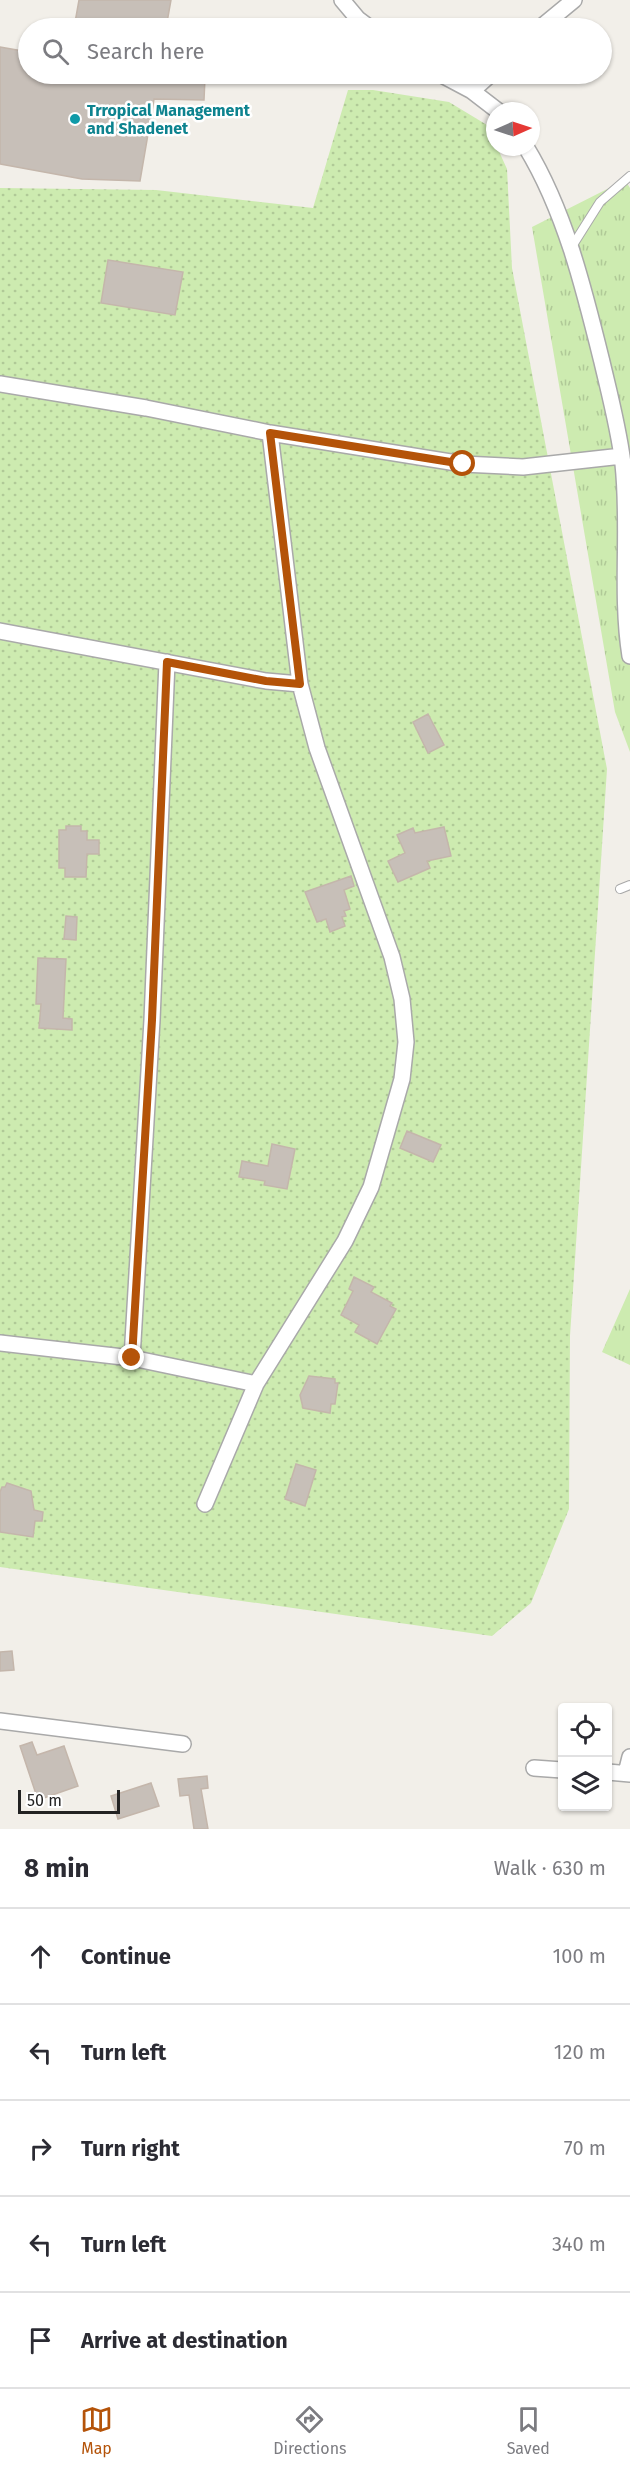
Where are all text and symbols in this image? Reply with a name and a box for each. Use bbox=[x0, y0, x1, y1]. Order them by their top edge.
search box bbox=[18, 18, 612, 84]
icon: search bbox=[39, 35, 72, 68]
text: Search here bbox=[87, 38, 205, 65]
place label: Trropical Management and Shadenet bbox=[87, 101, 251, 138]
north arrow bbox=[486, 102, 540, 156]
marker: Trropical Management and Shadenet bbox=[68, 112, 82, 126]
route start bbox=[449, 450, 475, 476]
route end bbox=[118, 1344, 144, 1370]
map controls bbox=[558, 1703, 612, 1811]
button: locate bbox=[558, 1703, 612, 1757]
button: layers bbox=[558, 1757, 612, 1811]
scale bar bbox=[18, 1787, 120, 1814]
text: 50 m bbox=[27, 1791, 62, 1810]
text: 8 min bbox=[24, 1853, 90, 1884]
text: Walk · 630 m bbox=[494, 1856, 606, 1880]
icon: ahead bbox=[24, 1940, 57, 1973]
text: Continue bbox=[81, 1943, 171, 1970]
text: 100 m bbox=[553, 1944, 606, 1968]
icon: left bbox=[24, 2036, 57, 2069]
text: Turn left bbox=[81, 2039, 166, 2066]
text: 120 m bbox=[554, 2040, 606, 2064]
icon: right bbox=[24, 2132, 57, 2165]
text: Turn right bbox=[81, 2135, 180, 2162]
text: 70 m bbox=[564, 2136, 606, 2160]
icon: left bbox=[24, 2228, 57, 2261]
text: Turn left bbox=[81, 2231, 166, 2258]
text: 340 m bbox=[552, 2232, 606, 2256]
icon: arrive bbox=[24, 2324, 57, 2357]
text: Arrive at destination bbox=[81, 2327, 288, 2354]
tab: Map bbox=[80, 2403, 113, 2458]
tab: Directions bbox=[273, 2403, 347, 2458]
tab: Saved bbox=[507, 2403, 550, 2458]

